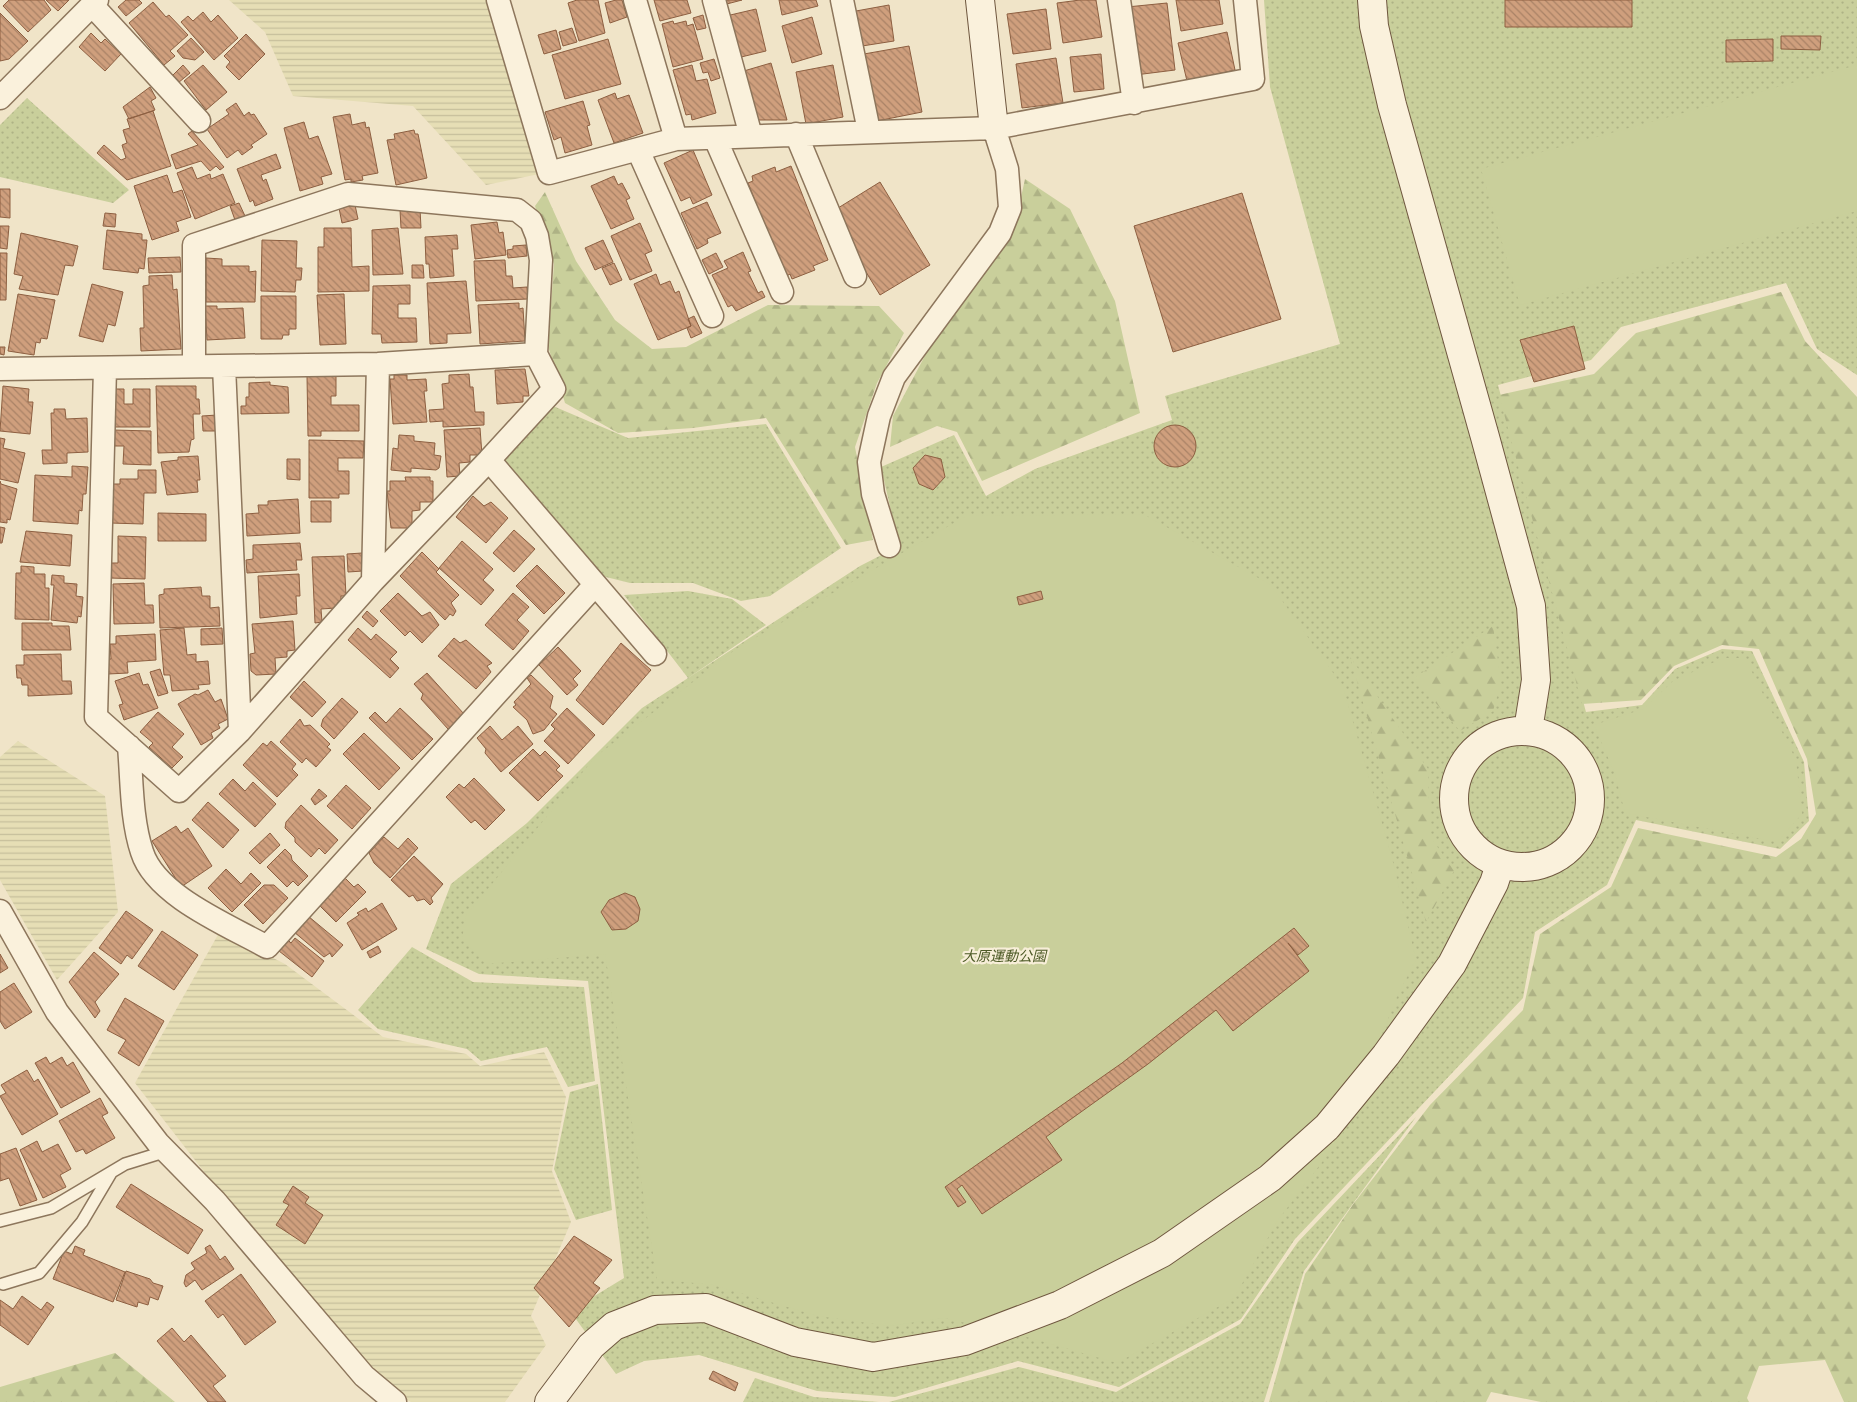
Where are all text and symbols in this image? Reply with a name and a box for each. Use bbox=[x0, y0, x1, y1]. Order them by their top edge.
park label: 大原運動公園 bbox=[962, 948, 1048, 965]

